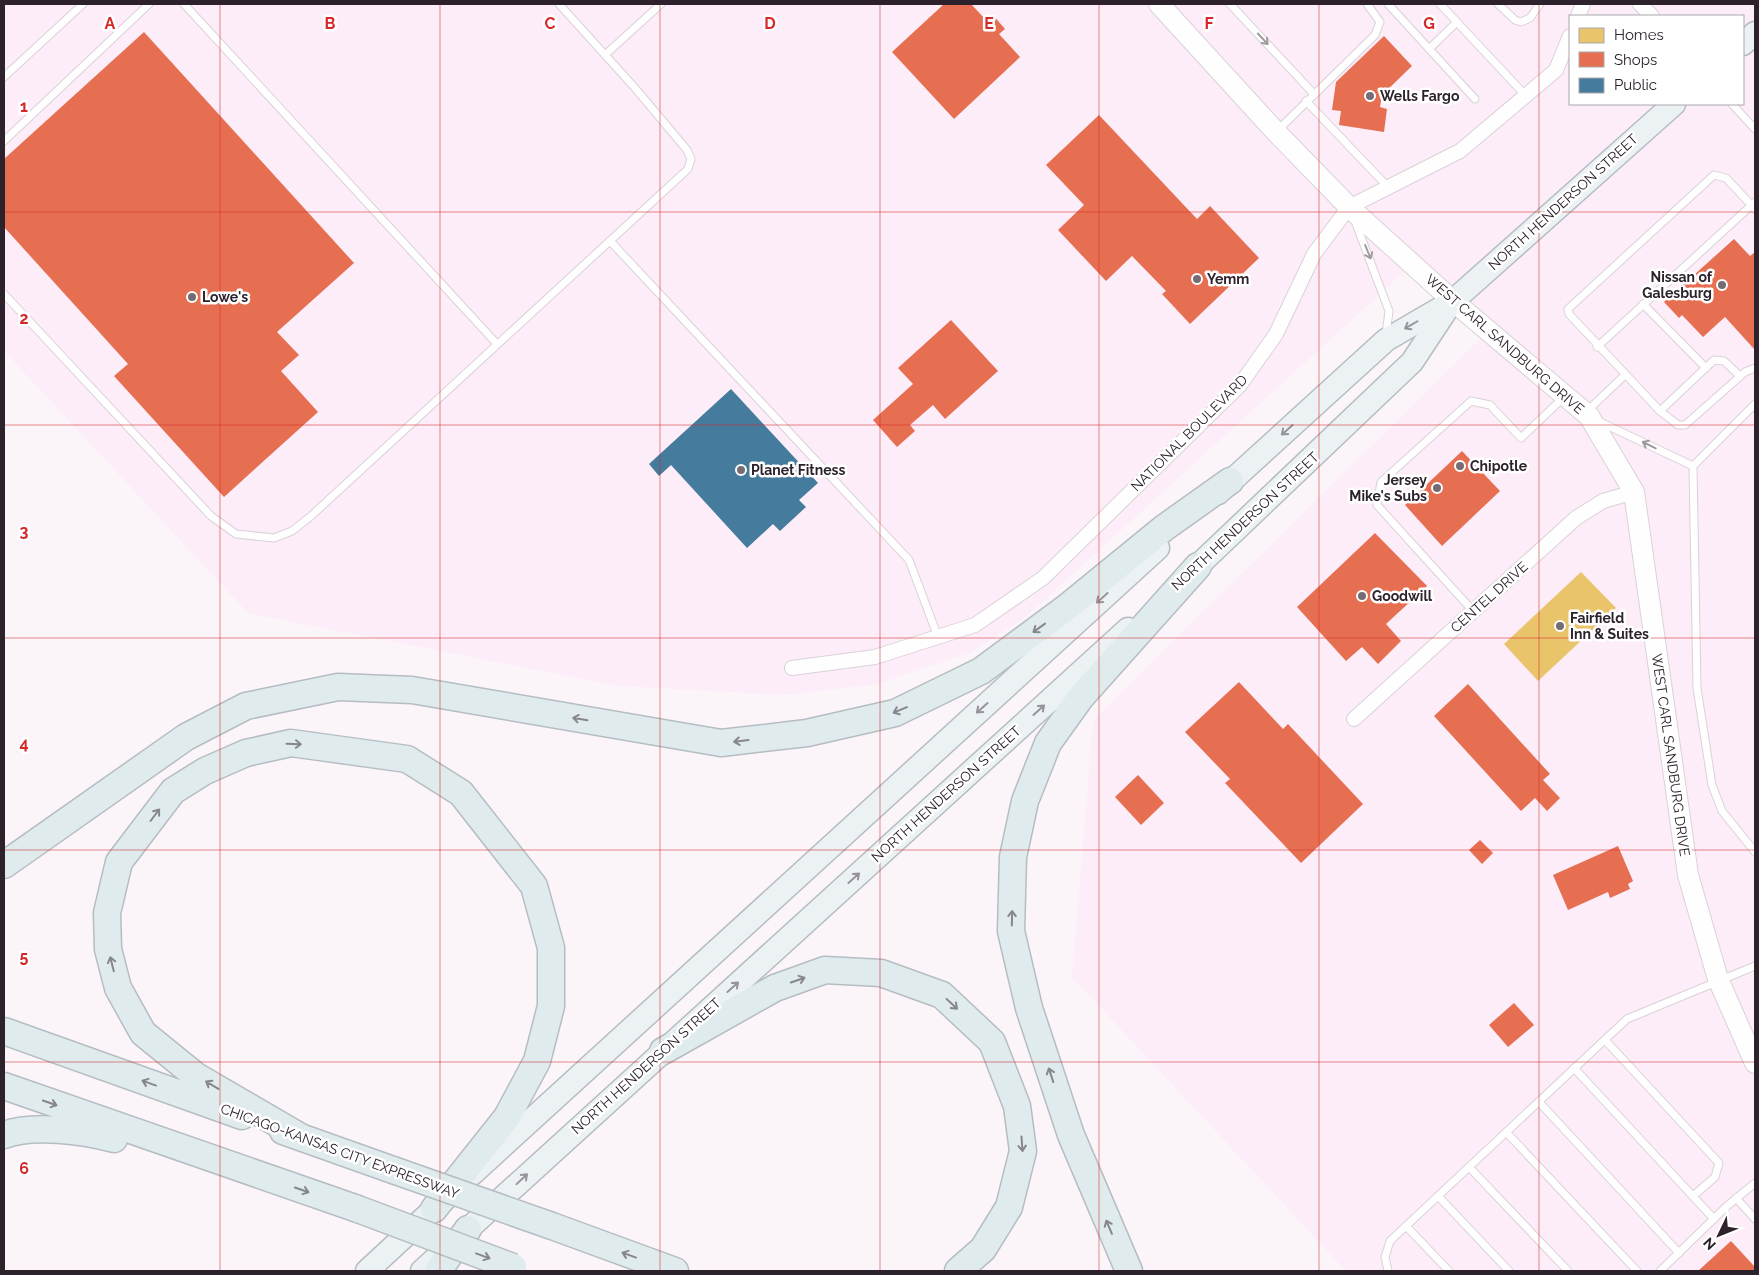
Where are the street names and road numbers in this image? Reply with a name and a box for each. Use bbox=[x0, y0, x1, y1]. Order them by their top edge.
street label: NORTH HENDERSON STREET bbox=[1485, 130, 1641, 273]
street label: WEST CARL SANDBURG DRIVE bbox=[1423, 271, 1587, 417]
street label: NATIONAL BOULEVARD bbox=[1128, 372, 1250, 494]
street label: NORTH HENDERSON STREET bbox=[1168, 448, 1322, 593]
street label: CENTEL DRIVE bbox=[1447, 558, 1531, 636]
street label: WEST CARL SANDBURG DRIVE bbox=[1649, 653, 1693, 857]
street label: NORTH HENDERSON STREET bbox=[868, 722, 1024, 865]
street label: NORTH HENDERSON STREET bbox=[568, 994, 724, 1137]
street label: CHICAGO-KANSAS CITY EXPRESSWAY bbox=[218, 1100, 462, 1202]

